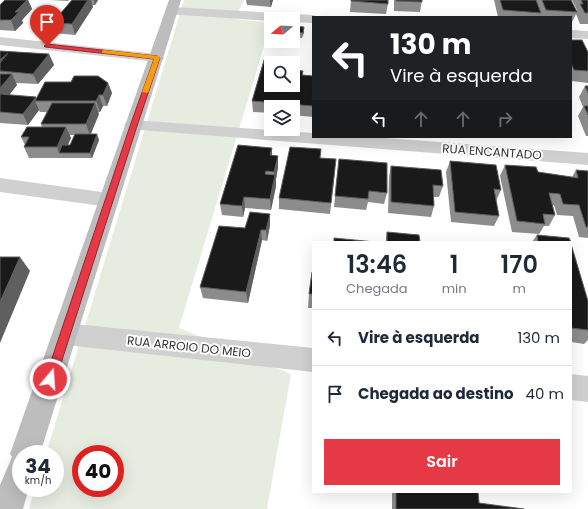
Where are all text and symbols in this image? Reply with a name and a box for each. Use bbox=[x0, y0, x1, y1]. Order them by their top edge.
pin bbox=[30, 5, 64, 46]
icon: arrive bbox=[36, 11, 58, 33]
north arrow bbox=[264, 12, 300, 48]
map controls bbox=[264, 12, 300, 136]
text: 130 m bbox=[390, 25, 471, 64]
icon: left bbox=[324, 32, 376, 84]
button: search bbox=[264, 56, 300, 92]
text: Vire à esquerda bbox=[390, 63, 533, 88]
button: layers bbox=[264, 100, 300, 136]
icon: left bbox=[368, 108, 390, 130]
icon: ahead bbox=[410, 108, 432, 130]
icon: ahead bbox=[452, 108, 474, 130]
icon: right bbox=[494, 108, 516, 130]
street label: RUA ENCANTADO bbox=[442, 140, 542, 163]
text: 13:46 bbox=[347, 248, 407, 281]
text: 1 bbox=[450, 248, 458, 281]
text: 170 bbox=[501, 248, 538, 281]
text: Chegada bbox=[346, 279, 408, 298]
text: min bbox=[442, 279, 467, 298]
text: m bbox=[513, 279, 526, 298]
icon: left bbox=[324, 327, 346, 349]
text: Vire à esquerda bbox=[358, 327, 480, 348]
text: 130 m bbox=[517, 327, 560, 348]
street label: RUA ARROIO DO MEIO bbox=[126, 332, 252, 361]
position arrow bbox=[29, 358, 71, 400]
icon: arrive bbox=[324, 383, 346, 405]
text: Chegada ao destino bbox=[358, 383, 514, 404]
text: 40 m bbox=[526, 383, 564, 404]
button: Sair bbox=[324, 439, 560, 485]
speed limit sign: 40 bbox=[72, 445, 124, 497]
text: 34 bbox=[25, 452, 51, 480]
text: km/h bbox=[25, 473, 51, 488]

